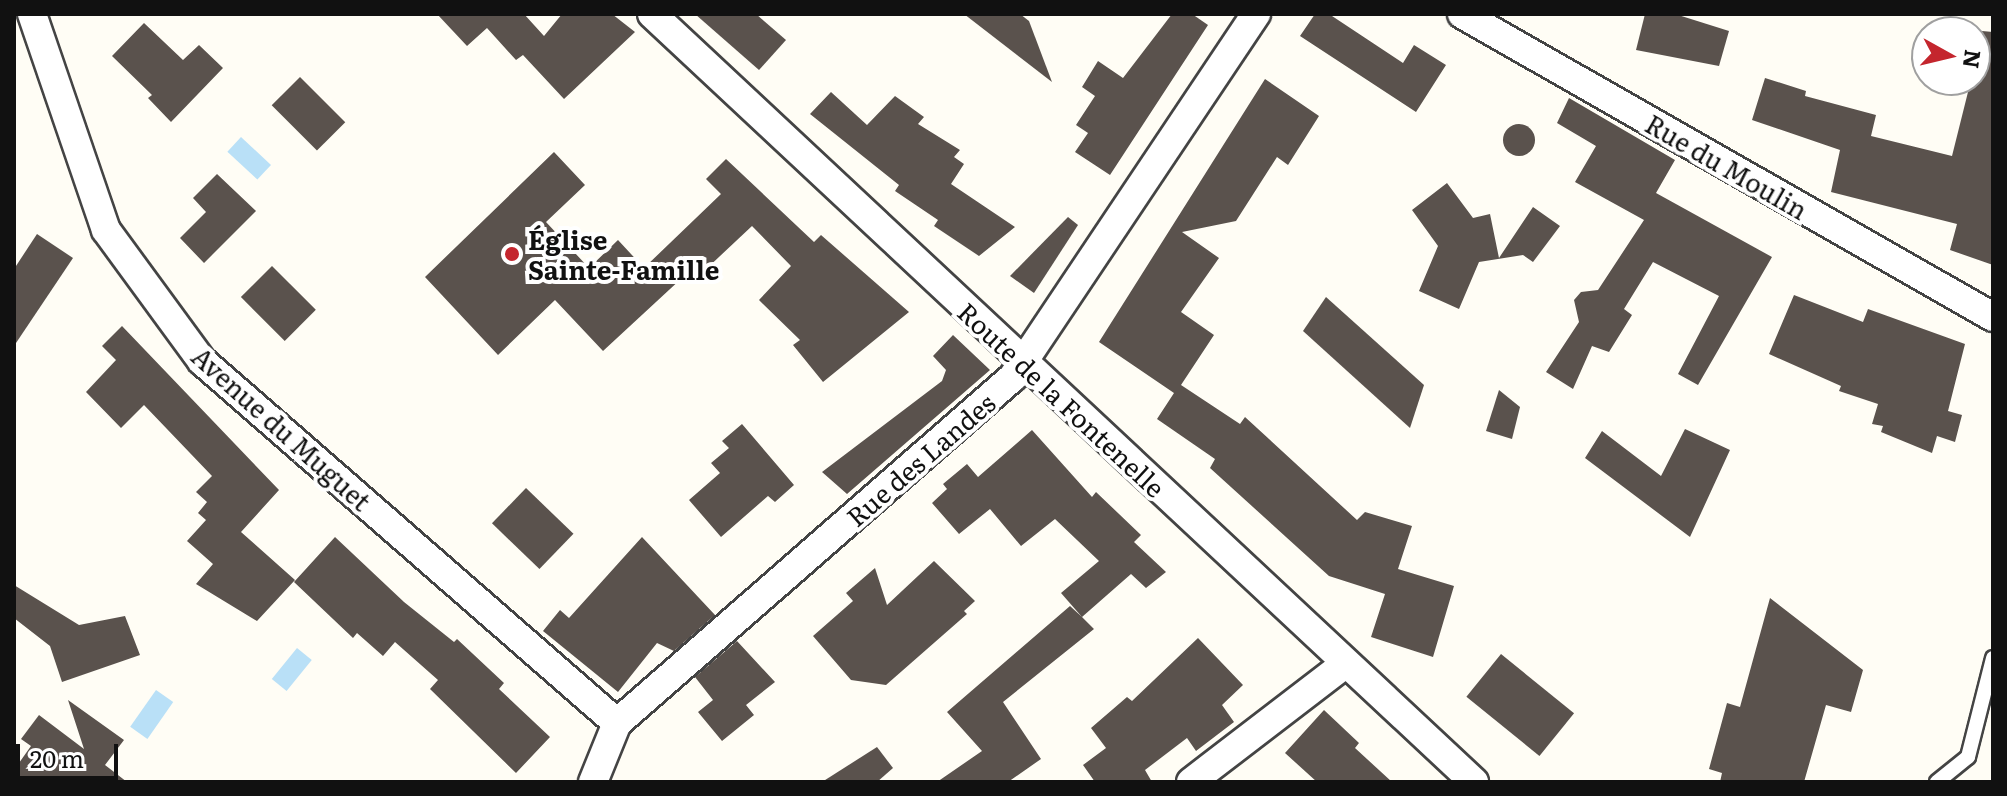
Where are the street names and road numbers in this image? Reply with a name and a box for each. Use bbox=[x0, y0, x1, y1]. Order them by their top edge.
street label: Rue du Moulin bbox=[1640, 107, 1814, 225]
street label: Route de la Fontenelle bbox=[952, 295, 1172, 503]
street label: Avenue du Muguet bbox=[186, 340, 378, 516]
street label: Rue des Landes bbox=[839, 386, 1001, 532]

